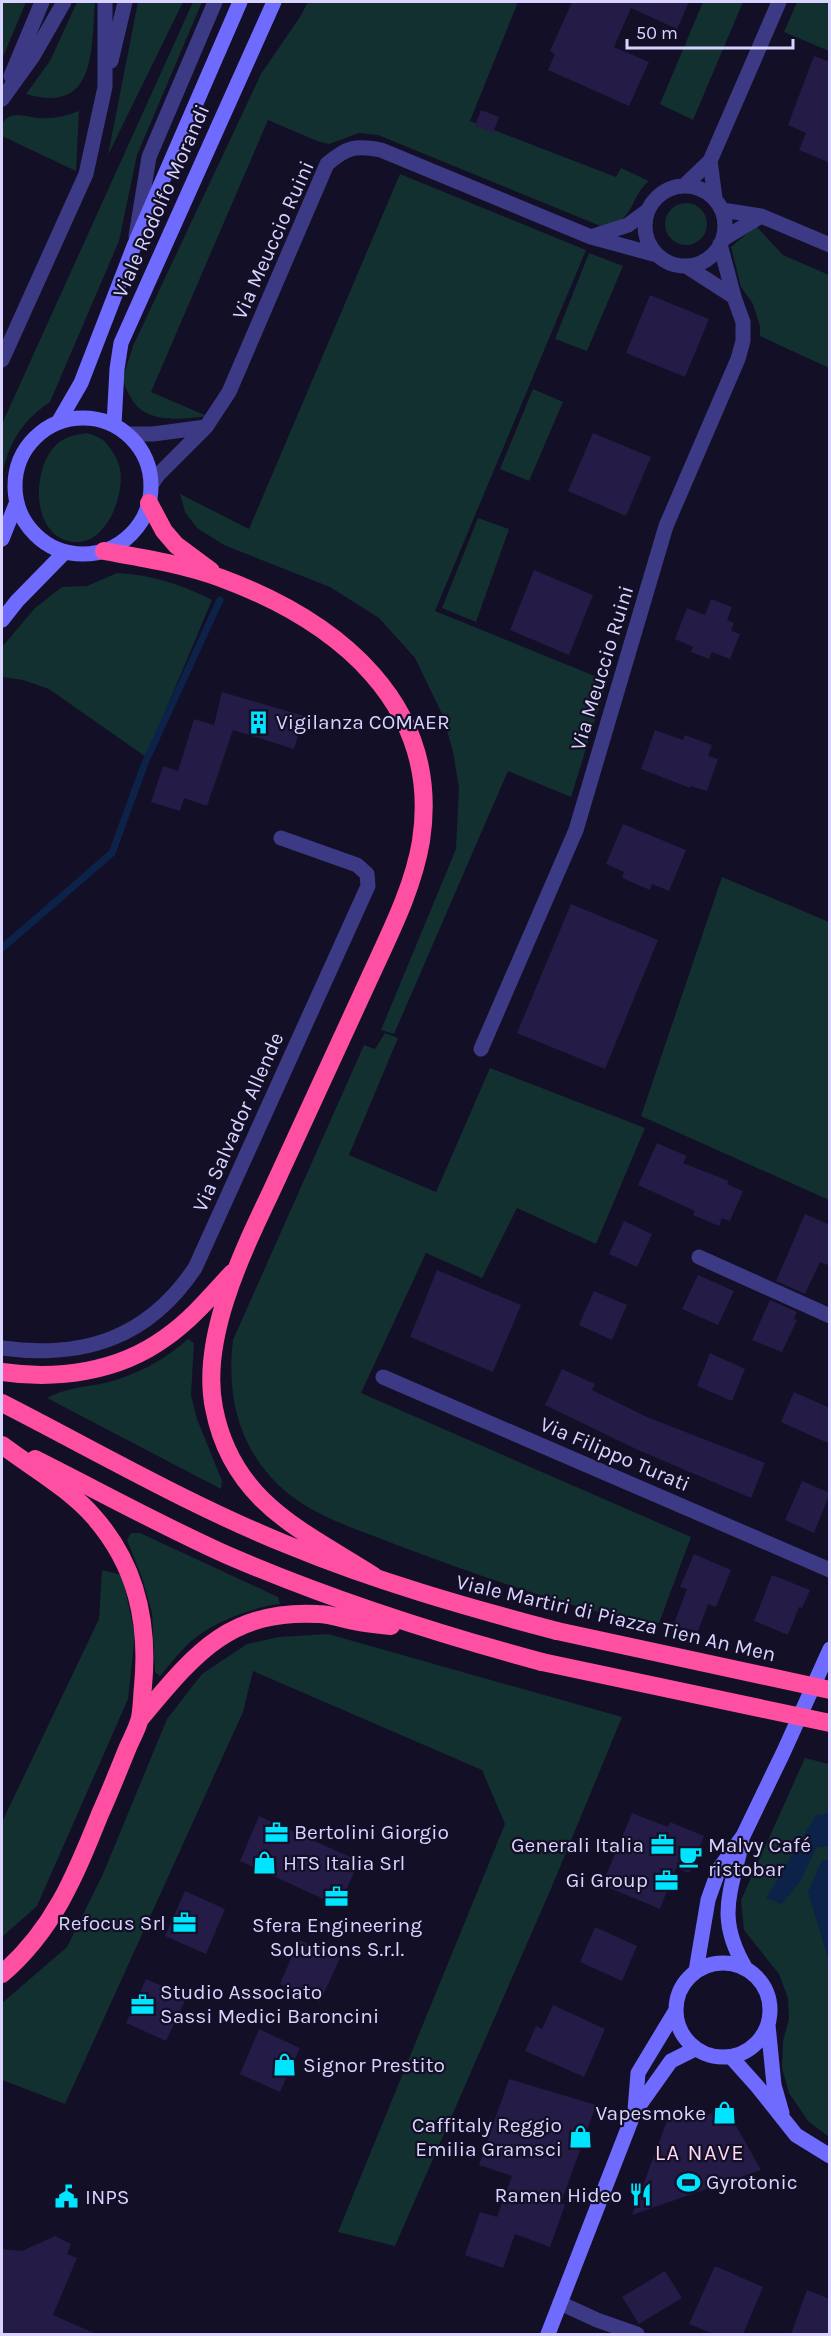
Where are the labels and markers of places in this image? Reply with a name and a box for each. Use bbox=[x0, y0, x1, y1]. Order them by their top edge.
building icon: Vigilanza COMAER bbox=[245, 709, 271, 735]
place label: Vigilanza COMAER bbox=[276, 710, 450, 734]
office icon: Bertolini Giorgio bbox=[263, 1819, 289, 1845]
place label: Bertolini Giorgio bbox=[294, 1820, 449, 1844]
office icon: Generali Italia bbox=[649, 1832, 675, 1858]
place label: Generali Italia bbox=[511, 1833, 644, 1857]
place label: Malvy Café ristobar bbox=[708, 1833, 811, 1881]
cafe icon: Malvy Café ristobar bbox=[677, 1844, 703, 1870]
shop icon: HTS Italia Srl bbox=[252, 1850, 278, 1876]
place label: HTS Italia Srl bbox=[283, 1851, 405, 1875]
office icon: Gi Group bbox=[653, 1867, 679, 1893]
place label: Gi Group bbox=[566, 1868, 648, 1892]
office icon: Sfera Engineering Solutions S.r.l. bbox=[324, 1884, 350, 1910]
office icon: Refocus Srl bbox=[171, 1910, 197, 1936]
place label: Refocus Srl bbox=[58, 1911, 166, 1935]
place label: Sfera Engineering Solutions S.r.l. bbox=[252, 1913, 422, 1961]
place label: Studio Associato Sassi Medici Baroncini bbox=[160, 1980, 379, 2028]
office icon: Studio Associato Sassi Medici Baroncini bbox=[129, 1991, 155, 2017]
shop icon: Signor Prestito bbox=[272, 2052, 298, 2078]
place label: Signor Prestito bbox=[303, 2053, 445, 2077]
shop icon: Vapesmoke bbox=[711, 2100, 737, 2126]
place label: Vapesmoke bbox=[595, 2101, 706, 2125]
place label: Caffitaly Reggio Emilia Gramsci bbox=[412, 2113, 562, 2161]
shop icon: Caffitaly Reggio Emilia Gramsci bbox=[567, 2124, 593, 2150]
sports icon: Gyrotonic bbox=[675, 2169, 701, 2195]
place label: Gyrotonic bbox=[706, 2170, 798, 2194]
restaurant icon: Ramen Hideo bbox=[627, 2182, 653, 2208]
place label: Ramen Hideo bbox=[494, 2183, 622, 2207]
public building icon: INPS bbox=[54, 2184, 80, 2210]
place label: INPS bbox=[85, 2185, 130, 2209]

